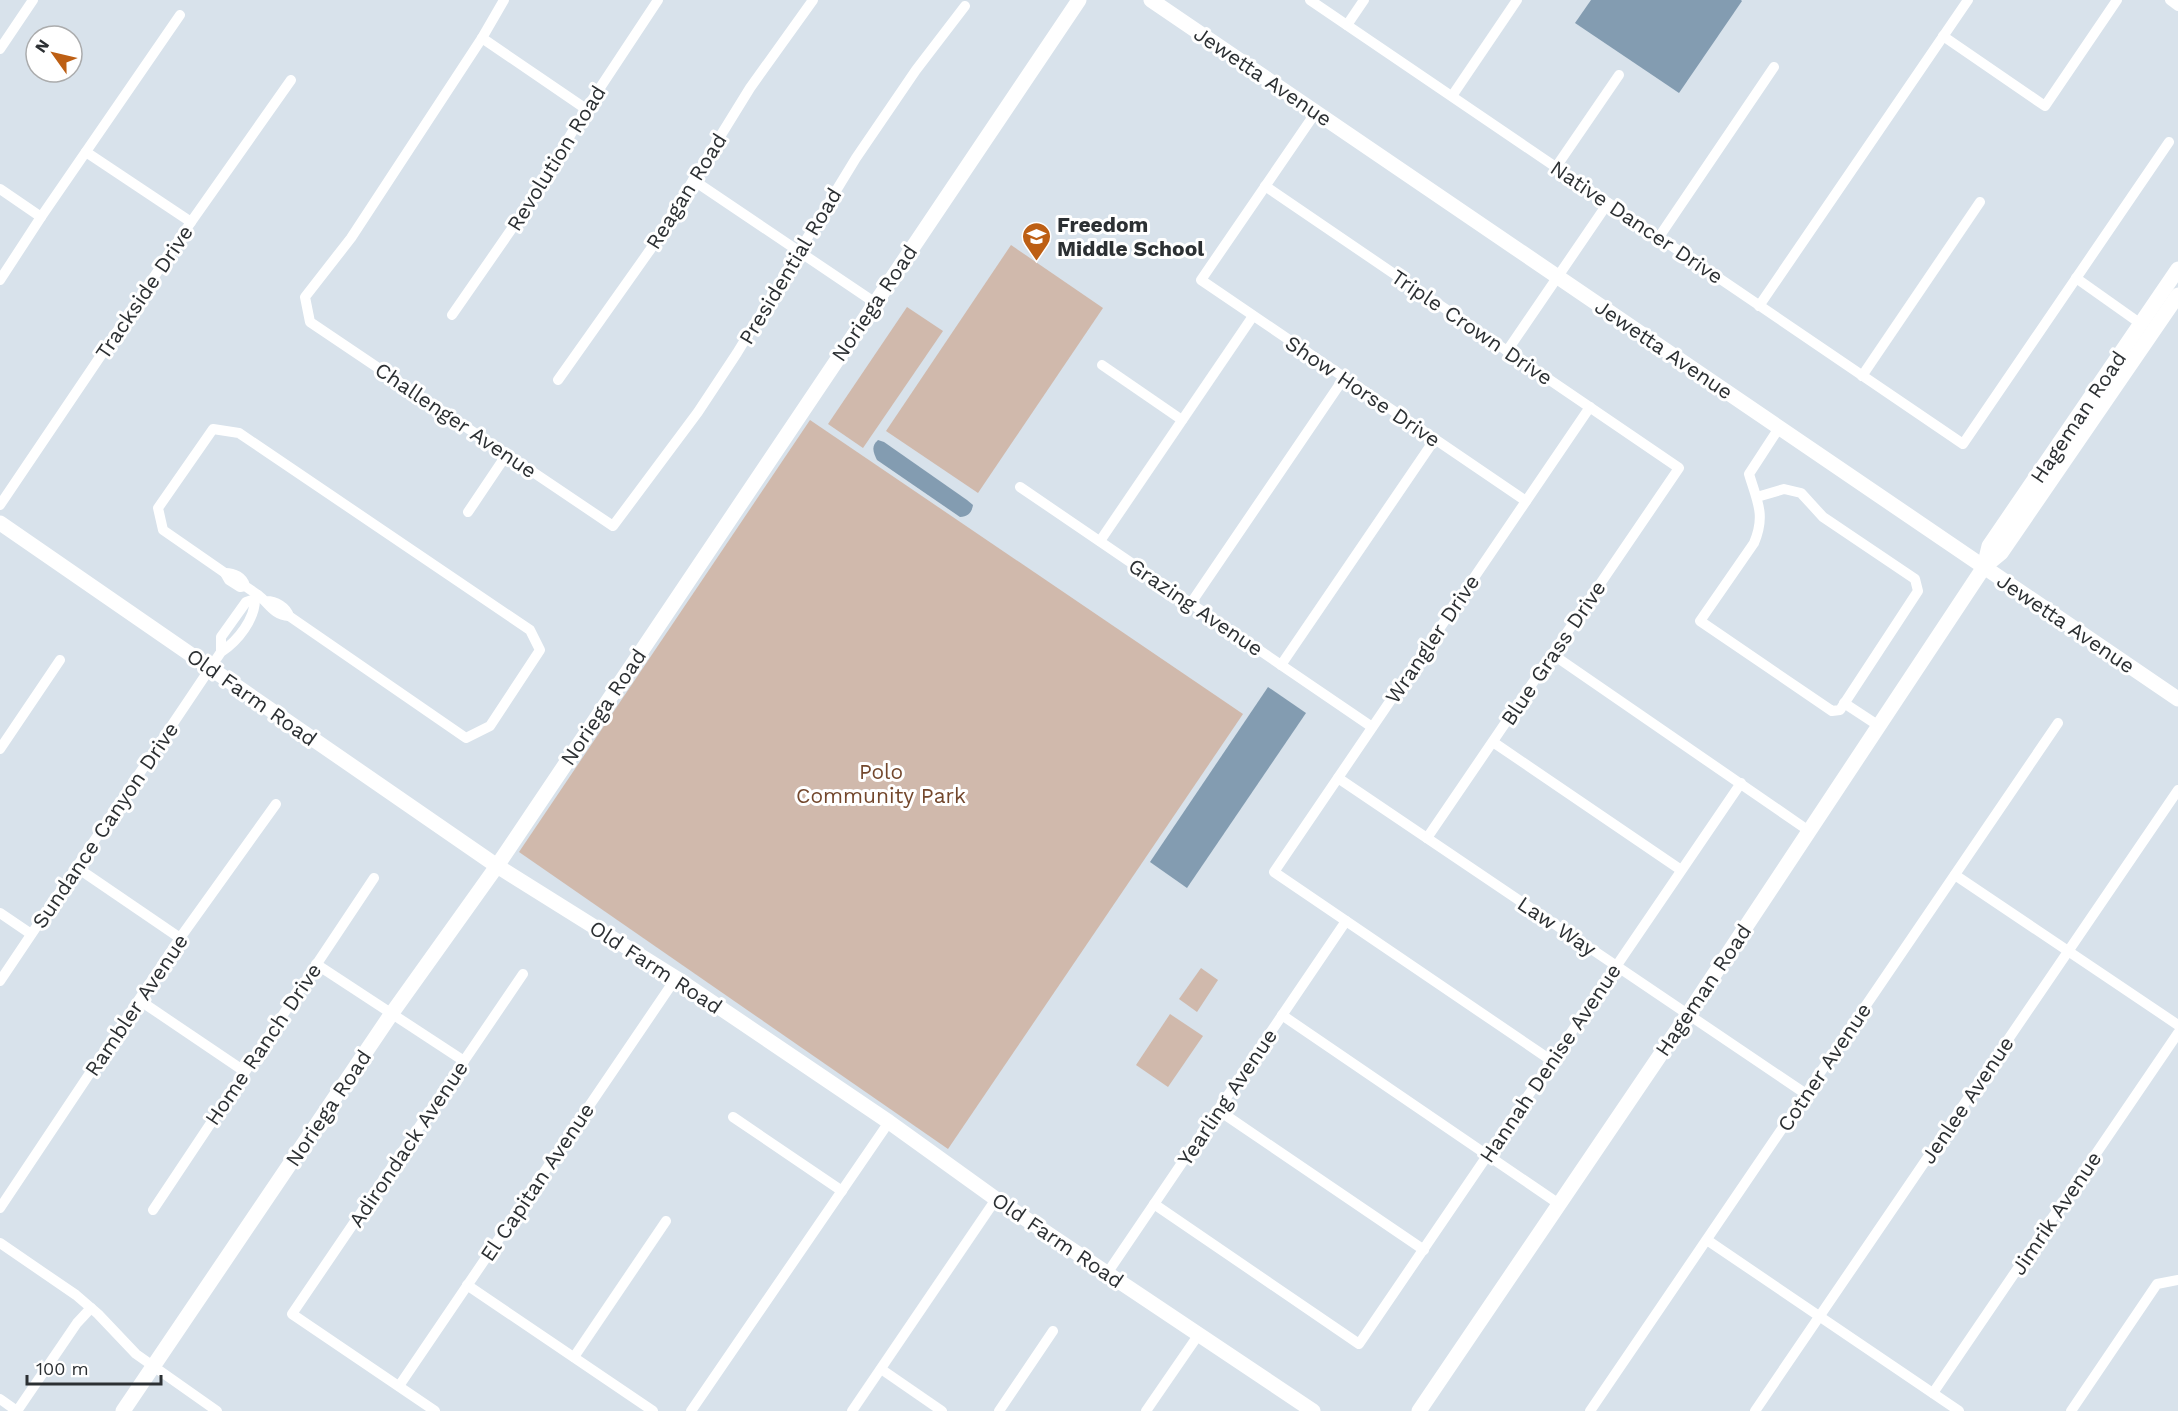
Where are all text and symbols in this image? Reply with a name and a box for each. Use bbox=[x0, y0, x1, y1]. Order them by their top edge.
street label: Jewetta Avenue bbox=[1189, 21, 1337, 131]
north arrow bbox=[24, 24, 84, 84]
text: N bbox=[31, 36, 53, 56]
street label: Revolution Road bbox=[501, 81, 611, 235]
street label: Reagan Road bbox=[640, 128, 732, 254]
street label: Native Dancer Drive bbox=[1546, 155, 1728, 289]
street label: Presidential Road bbox=[733, 183, 847, 349]
place label: Freedom Middle School bbox=[1057, 212, 1204, 261]
street label: Trackside Drive bbox=[90, 220, 198, 364]
school or university icon: Freedom Middle School bbox=[1020, 220, 1052, 262]
street label: Noriega Road bbox=[826, 240, 922, 366]
street label: Triple Crown Drive bbox=[1387, 264, 1557, 390]
street label: Jewetta Avenue bbox=[1590, 294, 1738, 404]
street label: Show Horse Drive bbox=[1281, 330, 1445, 452]
street label: Hageman Road bbox=[2025, 346, 2131, 488]
street label: Challenger Avenue bbox=[371, 357, 541, 483]
street label: Grazing Avenue bbox=[1124, 553, 1268, 661]
street label: Jewetta Avenue bbox=[1992, 568, 2140, 678]
street label: Wrangler Drive bbox=[1380, 570, 1484, 708]
street label: Blue Grass Drive bbox=[1495, 576, 1611, 730]
street label: Old Farm Road bbox=[182, 643, 322, 751]
street label: Noriega Road bbox=[555, 644, 651, 770]
street label: Sundance Canyon Drive bbox=[27, 717, 183, 933]
park label: Polo Community Park bbox=[796, 759, 966, 808]
street label: Law Way bbox=[1513, 891, 1601, 961]
street label: Old Farm Road bbox=[585, 915, 727, 1019]
street label: Hageman Road bbox=[1650, 919, 1756, 1061]
street label: Rambler Avenue bbox=[79, 929, 193, 1081]
street label: Home Ranch Drive bbox=[199, 958, 327, 1130]
street label: Hannah Denise Avenue bbox=[1474, 959, 1626, 1167]
street label: Cotner Avenue bbox=[1772, 998, 1876, 1136]
street label: Yearling Avenue bbox=[1172, 1024, 1282, 1170]
street label: Jenlee Avenue bbox=[1915, 1032, 2019, 1168]
street label: Noriega Road bbox=[280, 1045, 376, 1171]
street label: Adirondack Avenue bbox=[343, 1056, 473, 1232]
street label: El Capitan Avenue bbox=[475, 1098, 599, 1266]
street label: Jimrik Avenue bbox=[2005, 1146, 2107, 1280]
street label: Old Farm Road bbox=[988, 1187, 1128, 1293]
scale bar bbox=[27, 1348, 160, 1386]
text: 100 m bbox=[36, 1358, 89, 1379]

